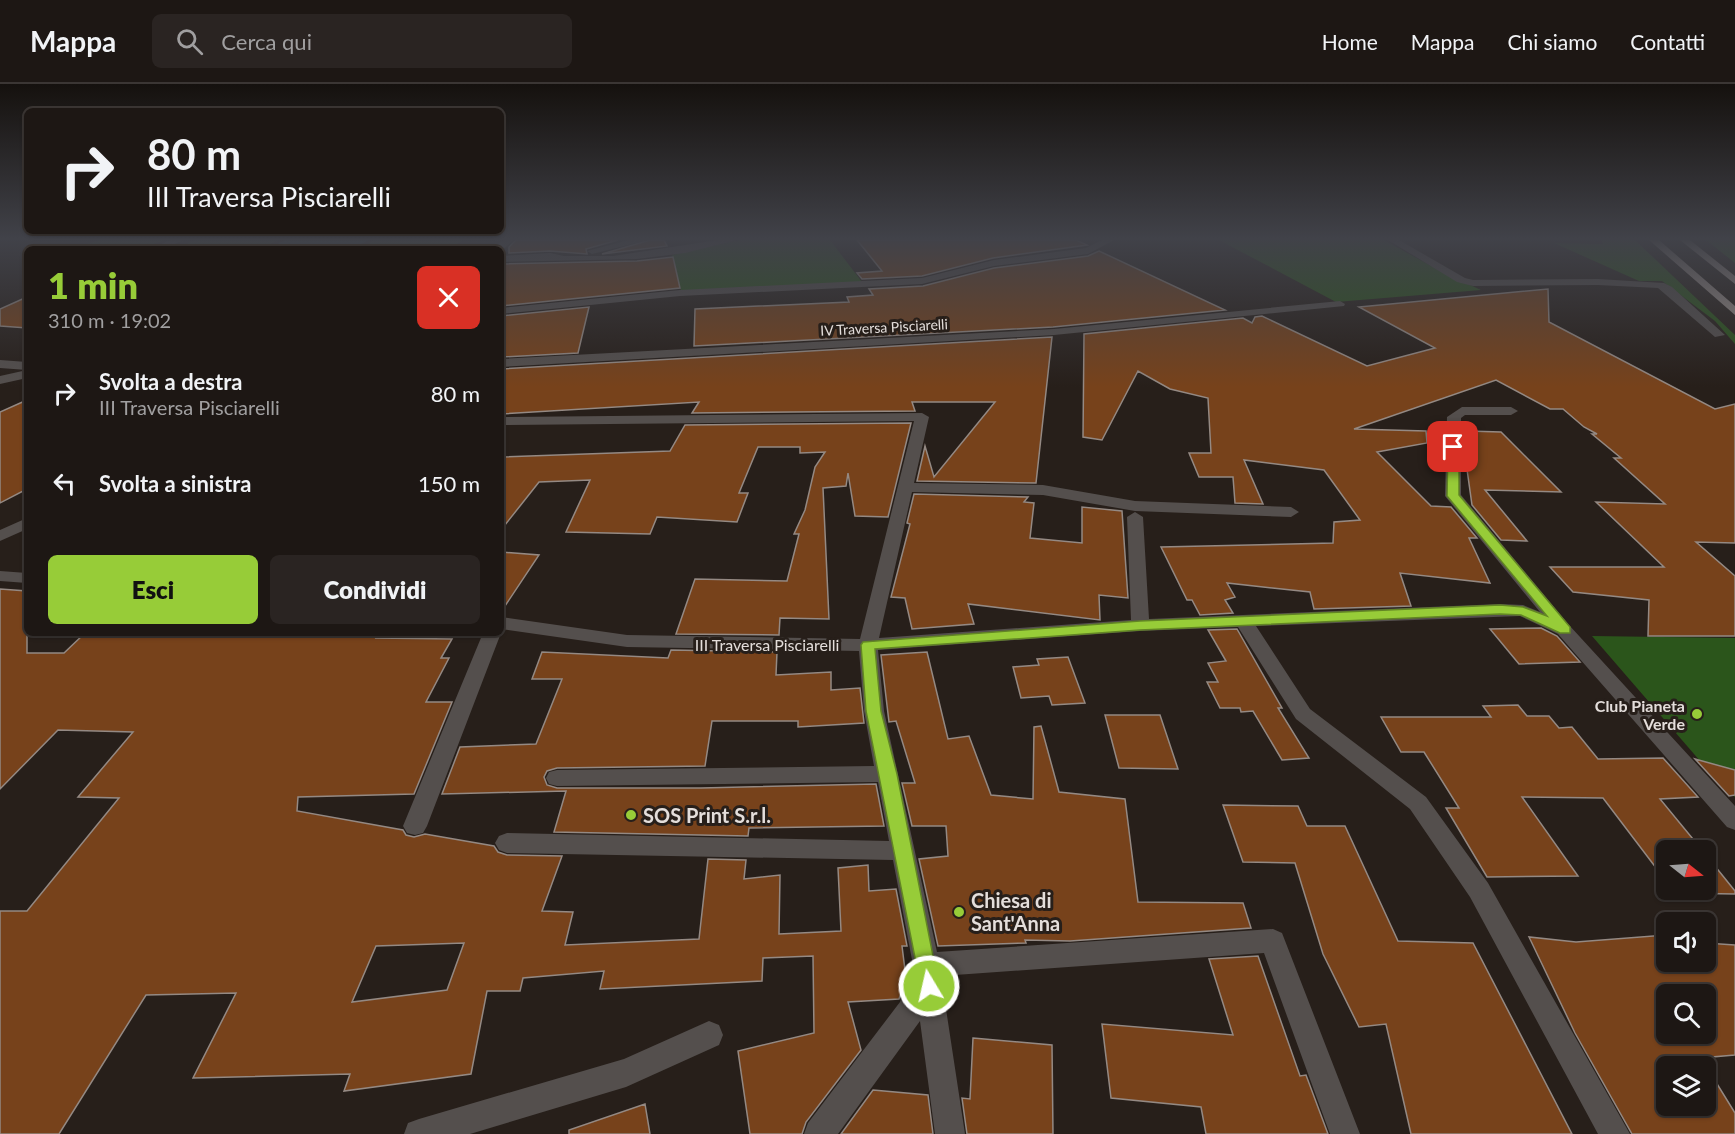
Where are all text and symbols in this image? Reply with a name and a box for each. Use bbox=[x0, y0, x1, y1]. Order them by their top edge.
search box bbox=[152, 14, 572, 68]
text: Mappa bbox=[30, 24, 116, 58]
icon: search bbox=[173, 25, 206, 58]
text: Cerca qui bbox=[221, 28, 312, 55]
text: Home bbox=[1322, 29, 1378, 54]
text: Mappa bbox=[1411, 29, 1474, 54]
text: Chi siamo bbox=[1507, 29, 1597, 54]
text: Contatti bbox=[1630, 29, 1705, 54]
text: 80 m bbox=[147, 129, 241, 179]
icon: right bbox=[48, 132, 126, 210]
text: III Traversa Pisciarelli bbox=[147, 180, 391, 213]
text: 1 min bbox=[48, 263, 138, 307]
button: close bbox=[417, 266, 480, 329]
text: 310 m · 19:02 bbox=[48, 308, 171, 332]
street label: IV Traversa Pisciarelli bbox=[820, 315, 948, 339]
text: Svolta a destra bbox=[99, 368, 242, 395]
icon: right bbox=[48, 377, 81, 410]
text: 80 m bbox=[431, 380, 480, 407]
text: III Traversa Pisciarelli bbox=[99, 395, 280, 419]
pin bbox=[1427, 421, 1478, 472]
icon: arrive bbox=[1436, 430, 1469, 463]
icon: left bbox=[48, 467, 81, 500]
text: Svolta a sinistra bbox=[99, 470, 251, 497]
text: 150 m bbox=[418, 470, 480, 497]
button: Esci bbox=[48, 555, 258, 624]
button: Condividi bbox=[270, 555, 480, 624]
street label: III Traversa Pisciarelli bbox=[695, 635, 839, 654]
place label: Club Pianeta Verde bbox=[1595, 696, 1685, 733]
marker: Club Pianeta Verde bbox=[1690, 707, 1704, 721]
place label: SOS Print S.r.l. bbox=[643, 803, 771, 827]
marker: SOS Print S.r.l. bbox=[624, 808, 638, 822]
north arrow bbox=[1656, 840, 1716, 900]
map controls bbox=[1656, 840, 1716, 1116]
place label: Chiesa di Sant'Anna bbox=[971, 888, 1060, 935]
marker: Chiesa di Sant'Anna bbox=[952, 905, 966, 919]
button: sound bbox=[1656, 912, 1716, 972]
position arrow bbox=[897, 954, 961, 1018]
button: search bbox=[1656, 984, 1716, 1044]
button: layers bbox=[1656, 1056, 1716, 1116]

